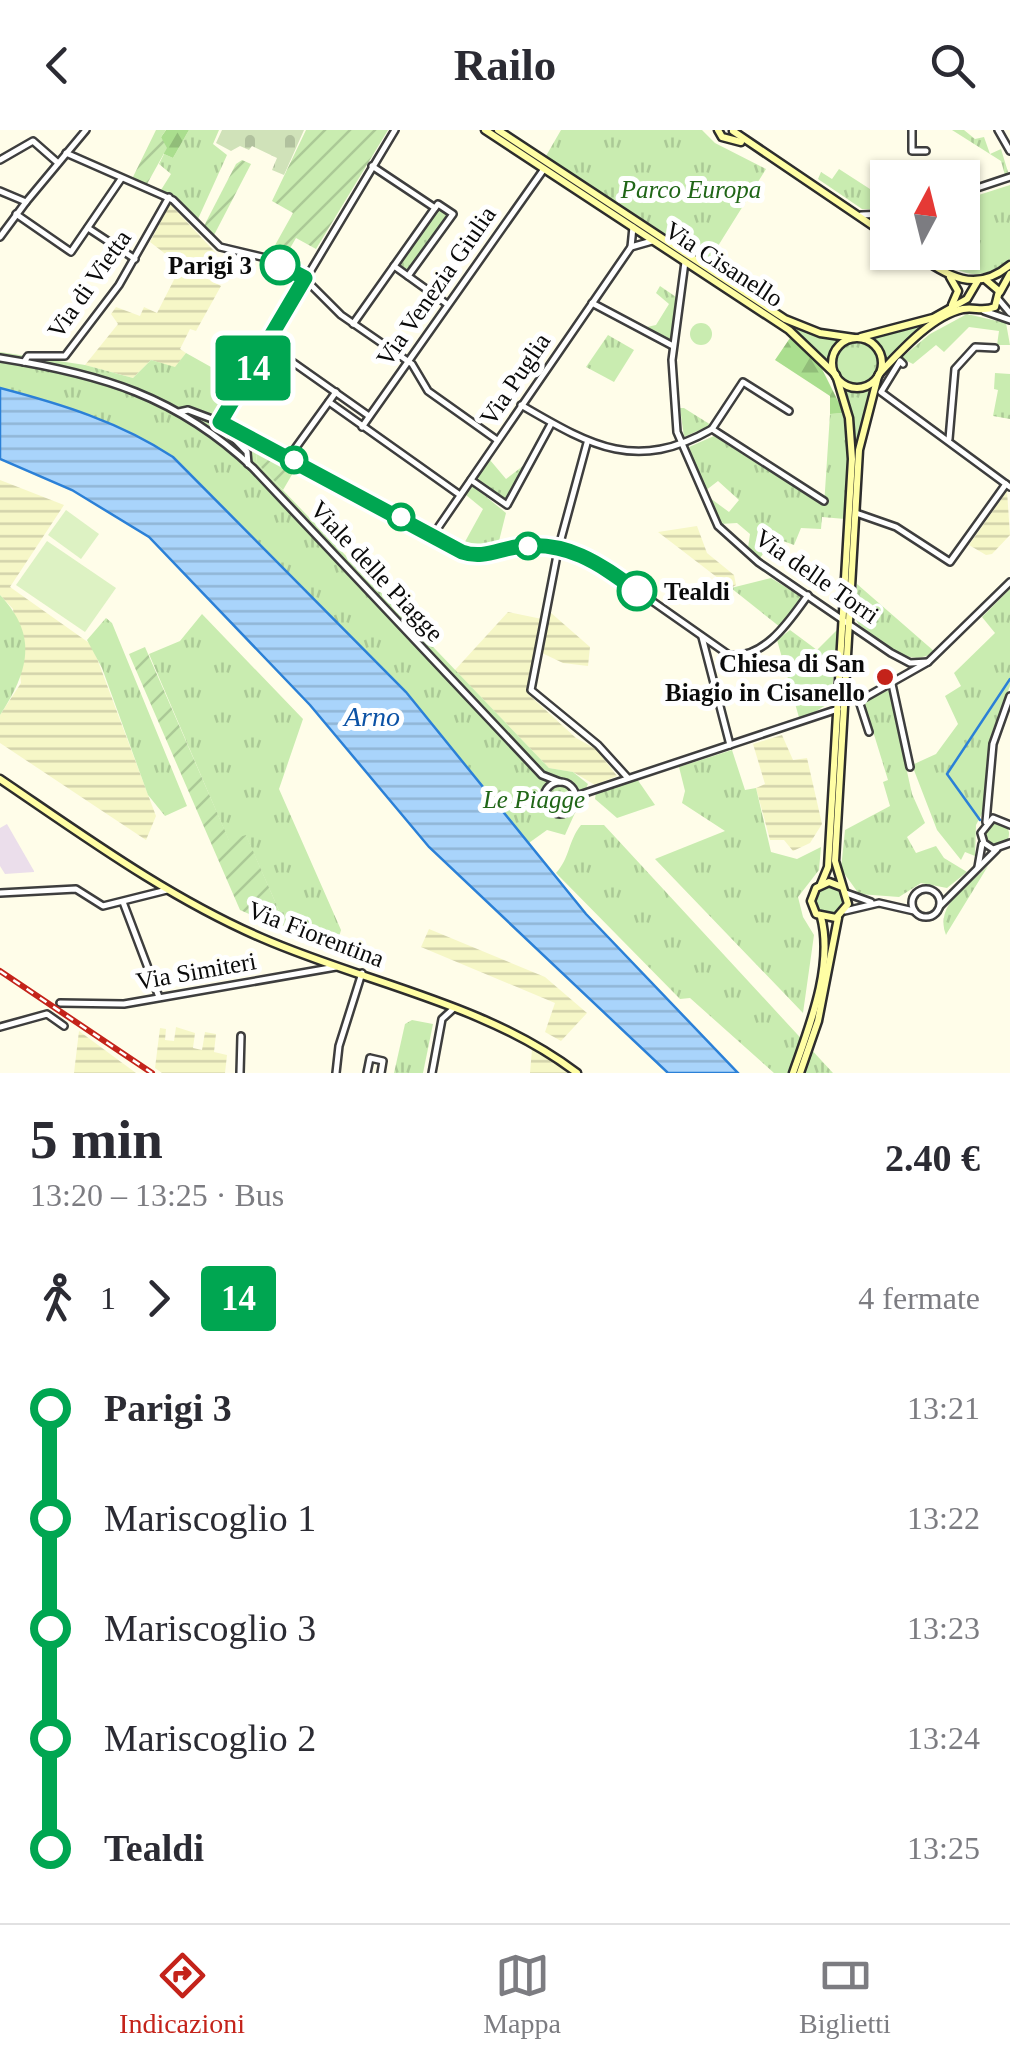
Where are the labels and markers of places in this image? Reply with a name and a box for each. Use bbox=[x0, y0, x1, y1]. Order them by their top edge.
marker: Parigi 3 bbox=[261, 246, 299, 284]
place label: Parigi 3 bbox=[168, 252, 252, 279]
unlabelled marker bbox=[281, 447, 307, 473]
unlabelled marker bbox=[388, 504, 414, 530]
unlabelled marker bbox=[515, 533, 541, 559]
marker: Tealdi bbox=[618, 572, 656, 610]
place label: Tealdi bbox=[664, 578, 730, 605]
place label: Chiesa di San Biagio in Cisanello bbox=[665, 650, 865, 706]
marker: Chiesa di San Biagio in Cisanello bbox=[874, 666, 896, 688]

